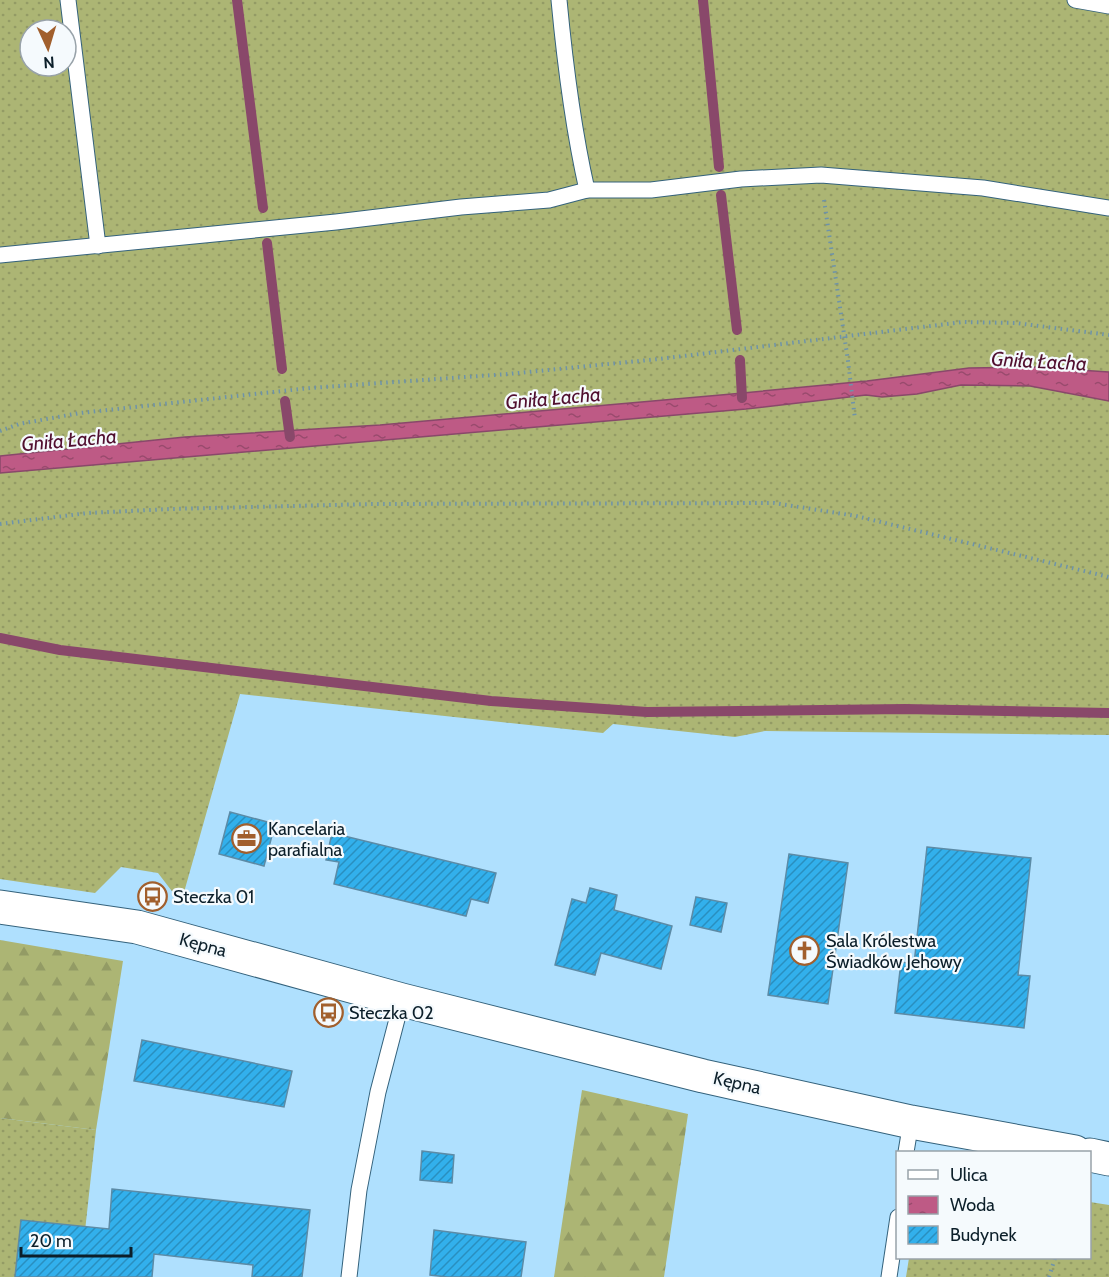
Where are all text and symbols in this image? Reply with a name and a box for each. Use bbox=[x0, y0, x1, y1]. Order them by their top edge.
north arrow bbox=[18, 18, 78, 78]
text: N bbox=[43, 53, 55, 72]
water label: Gniła Łacha bbox=[991, 347, 1087, 375]
water label: Gniła Łacha bbox=[504, 382, 602, 414]
water label: Gniła Łacha bbox=[20, 424, 118, 456]
place label: Kancelaria parafialna bbox=[268, 818, 346, 861]
office icon: Kancelaria parafialna bbox=[231, 823, 263, 855]
bus stop icon: Steczka 01 bbox=[136, 881, 168, 913]
place label: Steczka 01 bbox=[173, 886, 254, 908]
street label: Kępna bbox=[177, 928, 229, 962]
place label: Sala Królestwa Świadków Jehowy bbox=[826, 930, 962, 973]
church icon: Sala Królestwa Świadków Jehowy bbox=[789, 935, 821, 967]
bus stop icon: Steczka 02 bbox=[312, 997, 344, 1029]
place label: Steczka 02 bbox=[349, 1002, 434, 1024]
street label: Kępna bbox=[711, 1067, 763, 1099]
legend bbox=[896, 1151, 1091, 1259]
text: Ulica bbox=[950, 1164, 988, 1186]
text: Woda bbox=[950, 1194, 995, 1216]
scale bar bbox=[21, 1220, 130, 1258]
text: Budynek bbox=[950, 1224, 1017, 1246]
text: 20 m bbox=[30, 1230, 72, 1252]

